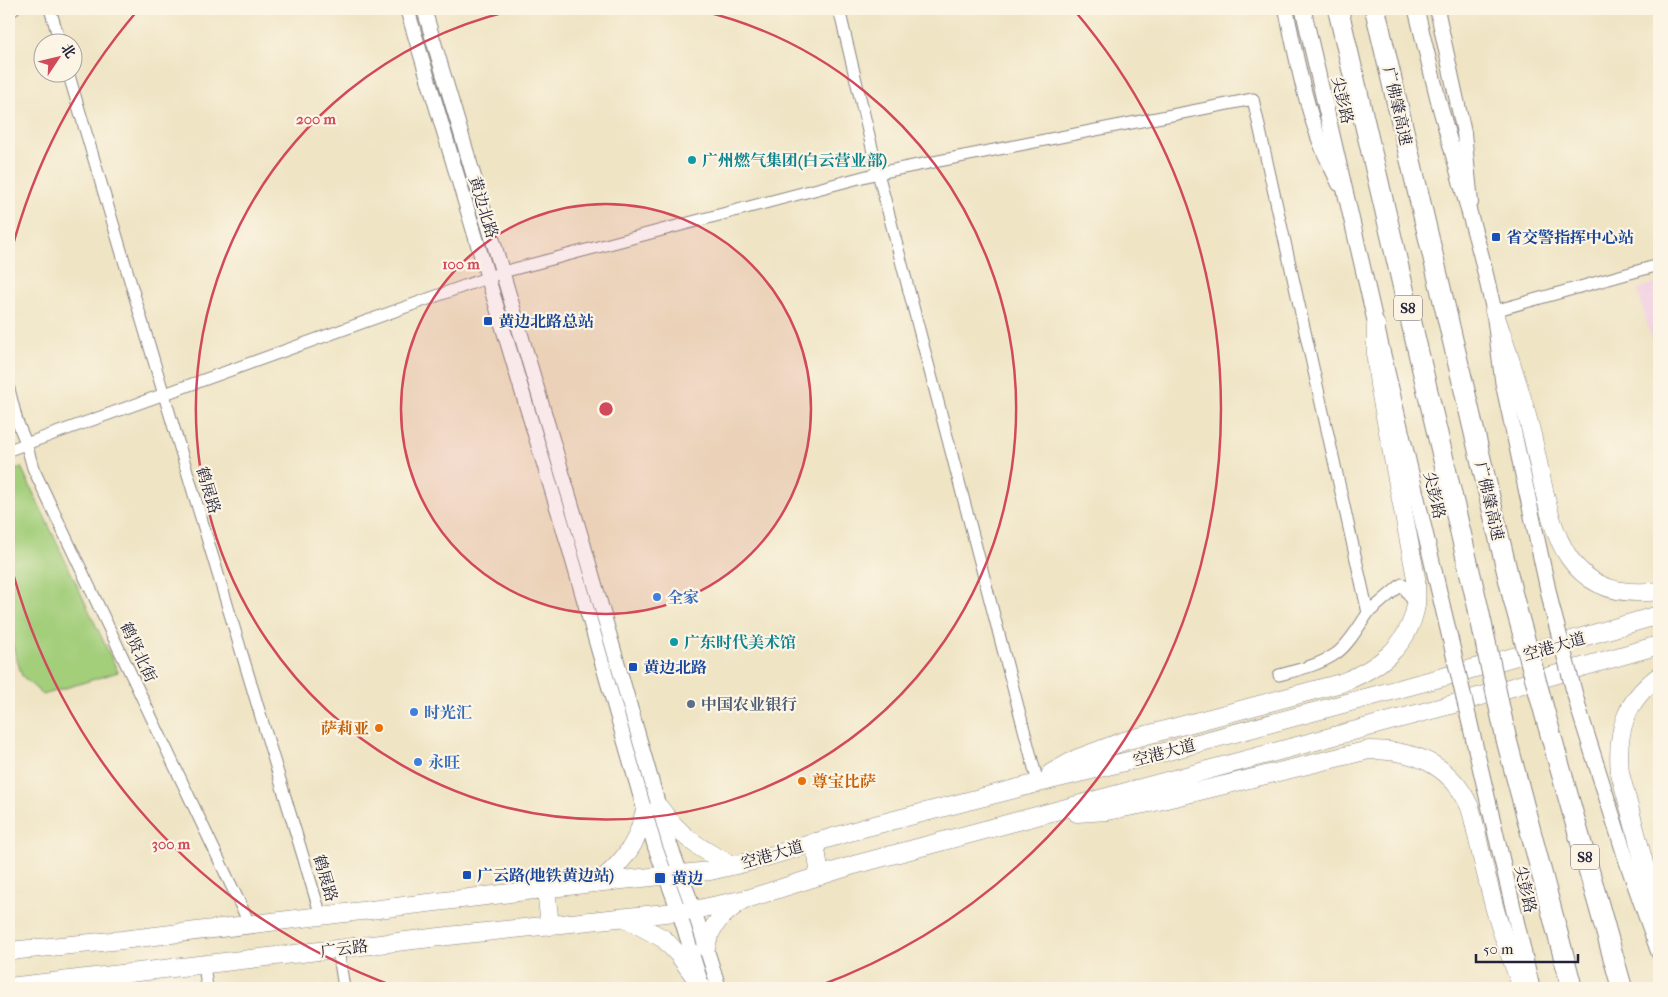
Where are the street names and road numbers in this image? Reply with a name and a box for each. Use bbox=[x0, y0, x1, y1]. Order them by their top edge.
street label: 广佛肇高速 bbox=[1379, 65, 1416, 147]
street label: 尖彭路 bbox=[1328, 75, 1357, 126]
street label: 黄边北路 bbox=[465, 174, 502, 241]
road number: S8 bbox=[1394, 296, 1422, 320]
street label: 广佛肇高速 bbox=[1471, 460, 1508, 542]
street label: 鹤展路 bbox=[192, 464, 225, 516]
street label: 尖彭路 bbox=[1420, 470, 1449, 521]
street label: 鹤贤北街 bbox=[116, 619, 161, 685]
street label: 空港大道 bbox=[1521, 629, 1588, 664]
street label: 空港大道 bbox=[1131, 735, 1198, 770]
street label: 空港大道 bbox=[739, 837, 806, 872]
road number: S8 bbox=[1571, 844, 1599, 870]
street label: 鹤展路 bbox=[309, 852, 342, 904]
street label: 尖彭路 bbox=[1511, 864, 1540, 915]
street label: 广云路 bbox=[319, 936, 369, 961]

